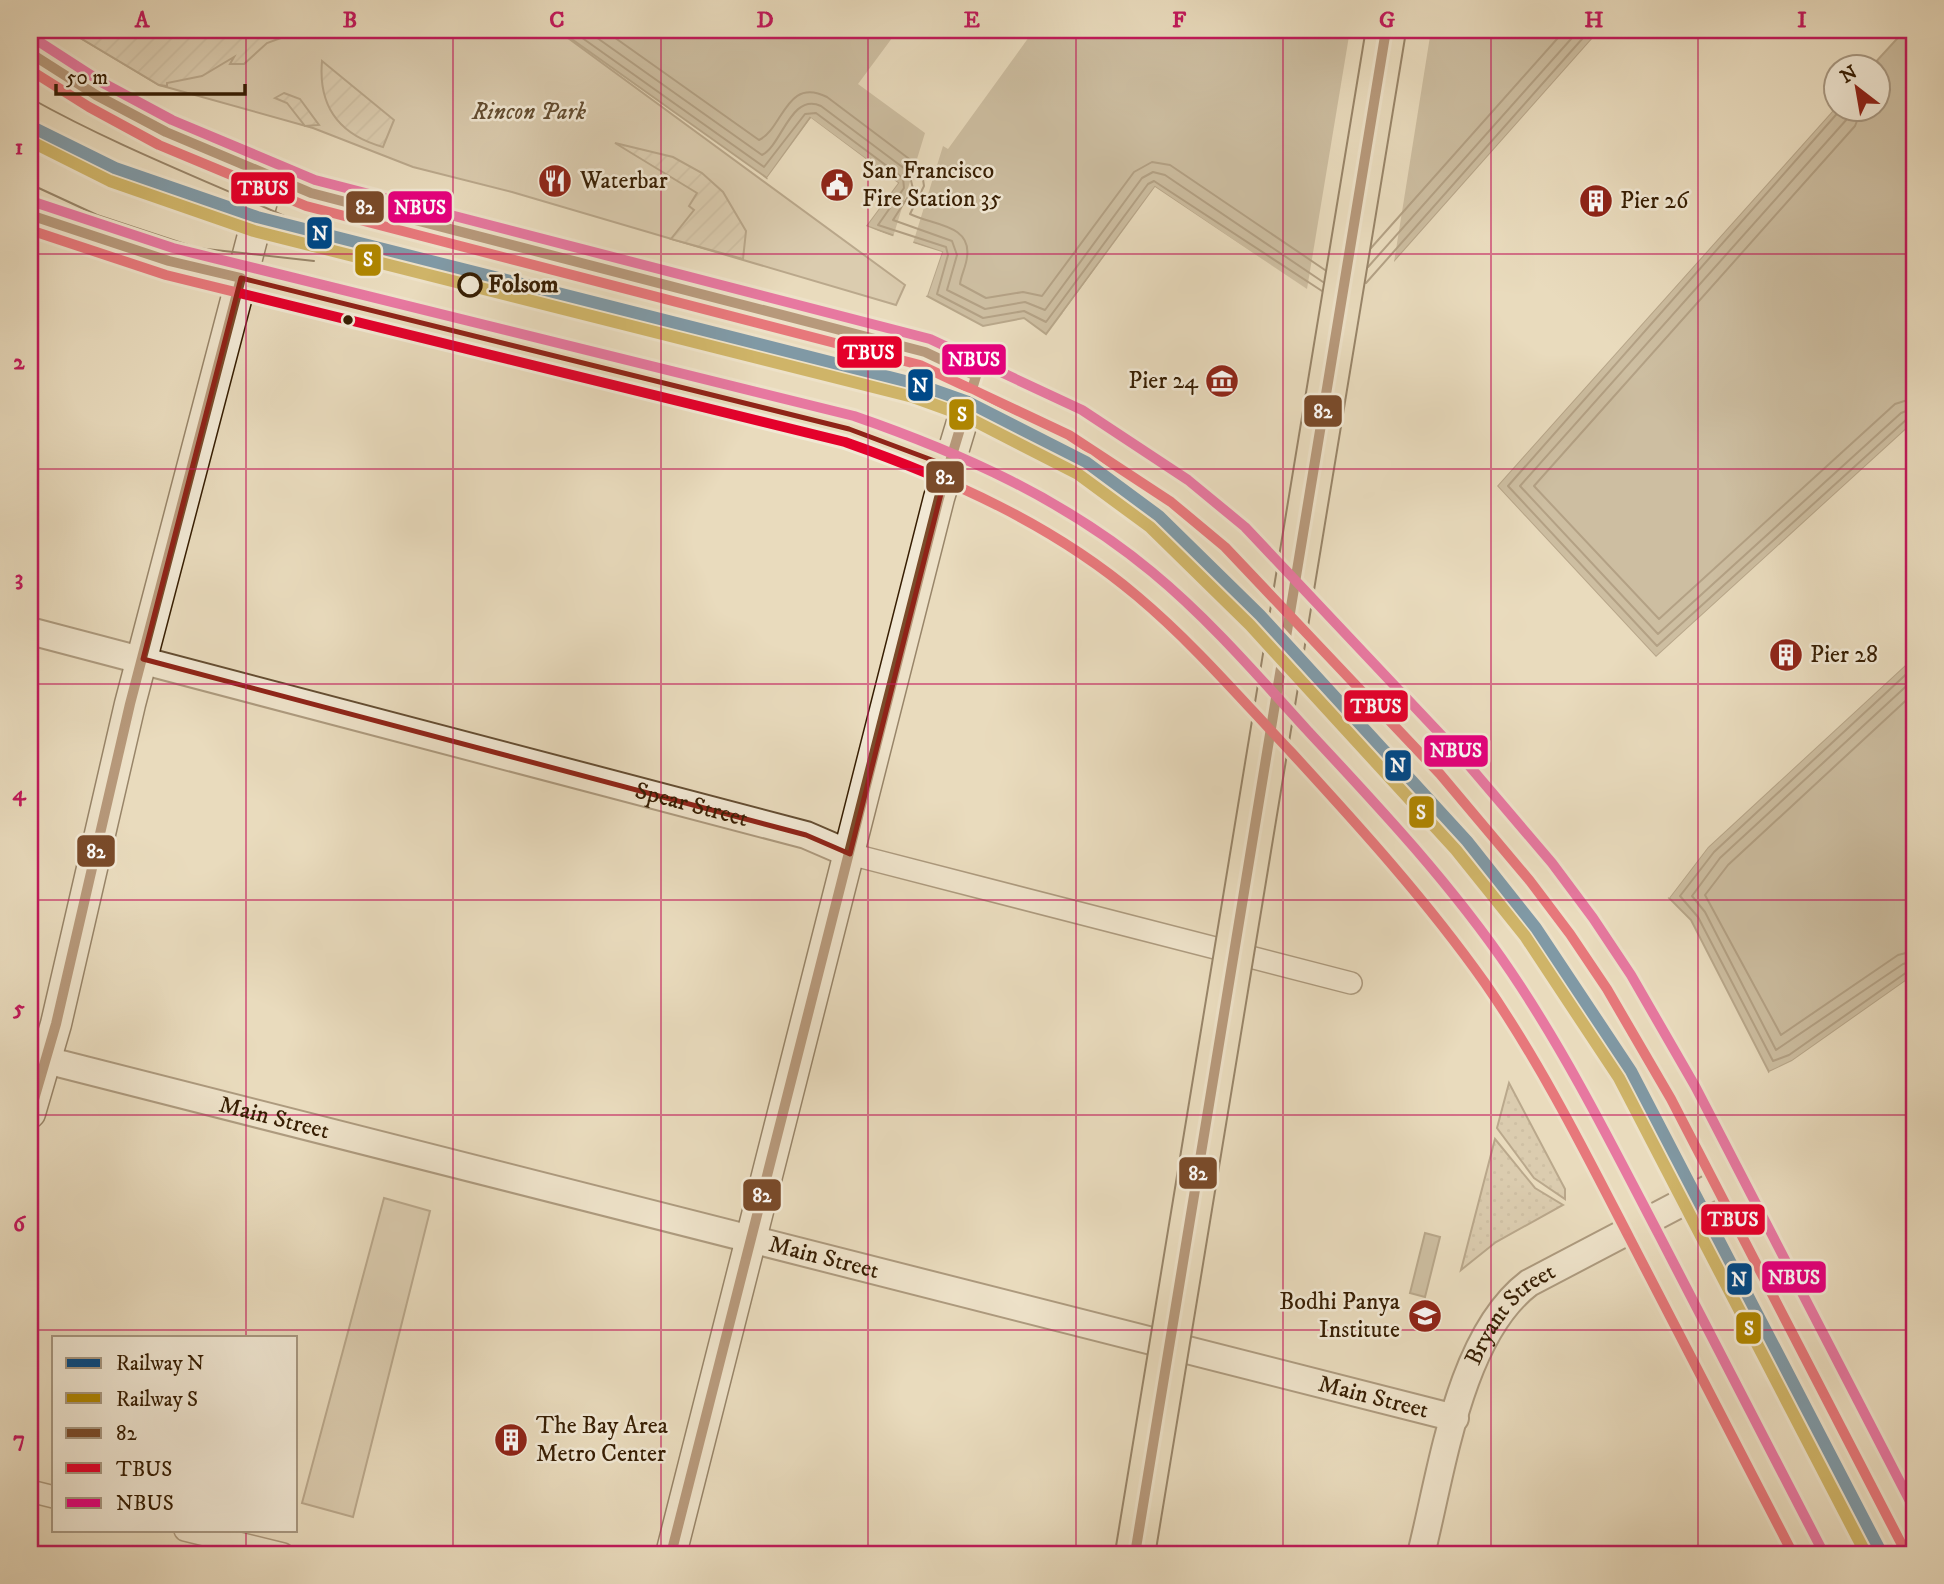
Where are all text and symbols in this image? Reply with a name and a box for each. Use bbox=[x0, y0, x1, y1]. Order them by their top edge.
text: A bbox=[134, 6, 151, 35]
text: B bbox=[343, 6, 357, 35]
text: C bbox=[549, 6, 565, 35]
text: D bbox=[756, 6, 774, 35]
text: E bbox=[964, 6, 980, 35]
text: F bbox=[1172, 6, 1187, 35]
text: G bbox=[1379, 6, 1395, 35]
text: H bbox=[1584, 6, 1604, 35]
text: I bbox=[1797, 6, 1807, 35]
scale bar bbox=[56, 52, 245, 96]
north arrow bbox=[1822, 52, 1892, 122]
text: N bbox=[1836, 61, 1862, 89]
text: 50 m bbox=[66, 65, 108, 91]
park label: Rincon Park bbox=[471, 97, 586, 127]
text: 1 bbox=[15, 133, 23, 162]
place label: San Francisco Fire Station 35 bbox=[862, 156, 1002, 214]
restaurant icon: Waterbar bbox=[536, 162, 574, 200]
place label: Waterbar bbox=[579, 166, 668, 196]
public building icon: San Francisco Fire Station 35 bbox=[818, 166, 856, 204]
line badge: TBUS bbox=[230, 171, 296, 205]
text: TBUS bbox=[237, 178, 289, 201]
building icon: Pier 26 bbox=[1577, 182, 1615, 220]
place label: Pier 26 bbox=[1620, 186, 1690, 216]
line badge: 82 bbox=[345, 190, 385, 224]
line badge: NBUS bbox=[387, 190, 453, 224]
text: 82 bbox=[356, 197, 375, 220]
text: NBUS bbox=[394, 197, 446, 220]
line badge: N bbox=[306, 216, 333, 250]
text: N bbox=[312, 223, 328, 246]
line badge: S bbox=[354, 243, 382, 277]
text: S bbox=[363, 249, 373, 272]
place label: Folsom bbox=[488, 270, 558, 300]
marker: Folsom bbox=[458, 273, 482, 297]
unlabelled marker bbox=[341, 313, 355, 327]
line badge: TBUS bbox=[836, 335, 903, 369]
text: TBUS bbox=[843, 342, 895, 365]
line badge: NBUS bbox=[941, 343, 1007, 376]
text: 2 bbox=[13, 348, 25, 377]
text: NBUS bbox=[948, 349, 1000, 372]
museum icon: Pier 24 bbox=[1203, 362, 1241, 400]
place label: Pier 24 bbox=[1128, 366, 1199, 396]
line badge: N bbox=[907, 368, 934, 402]
text: N bbox=[912, 375, 928, 398]
line badge: 82 bbox=[1303, 394, 1343, 428]
line badge: S bbox=[948, 398, 975, 431]
text: 82 bbox=[1314, 401, 1333, 424]
text: S bbox=[957, 404, 967, 427]
line badge: 82 bbox=[925, 460, 965, 494]
text: 82 bbox=[936, 467, 955, 490]
text: 3 bbox=[15, 564, 23, 593]
building icon: Pier 28 bbox=[1767, 636, 1805, 674]
place label: Pier 28 bbox=[1810, 640, 1878, 670]
line badge: TBUS bbox=[1343, 689, 1409, 723]
text: TBUS bbox=[1350, 696, 1402, 719]
line badge: NBUS bbox=[1423, 734, 1489, 768]
text: NBUS bbox=[1430, 740, 1482, 763]
line badge: N bbox=[1384, 749, 1412, 782]
text: N bbox=[1390, 755, 1406, 778]
street label: Spear Street bbox=[632, 776, 752, 834]
text: 4 bbox=[12, 779, 27, 808]
line badge: S bbox=[1408, 795, 1435, 829]
text: S bbox=[1416, 802, 1426, 825]
line badge: 82 bbox=[76, 834, 116, 868]
text: 82 bbox=[87, 841, 106, 864]
text: 5 bbox=[12, 994, 25, 1023]
street label: Main Street bbox=[216, 1090, 333, 1147]
line badge: 82 bbox=[1178, 1156, 1218, 1190]
text: 82 bbox=[1189, 1163, 1208, 1186]
line badge: 82 bbox=[742, 1178, 782, 1212]
text: 82 bbox=[753, 1185, 772, 1208]
line badge: TBUS bbox=[1700, 1203, 1766, 1236]
text: TBUS bbox=[1707, 1209, 1759, 1232]
text: 6 bbox=[13, 1210, 27, 1239]
street label: Main Street bbox=[765, 1229, 882, 1286]
street label: Bryant Street bbox=[1458, 1257, 1561, 1370]
line badge: NBUS bbox=[1761, 1260, 1827, 1294]
line badge: N bbox=[1726, 1262, 1753, 1296]
text: NBUS bbox=[1768, 1267, 1820, 1290]
text: N bbox=[1731, 1269, 1747, 1292]
place label: Bodhi Panya Institute bbox=[1279, 1287, 1401, 1345]
school or university icon: Bodhi Panya Institute bbox=[1406, 1297, 1444, 1335]
line badge: S bbox=[1735, 1311, 1762, 1345]
text: S bbox=[1744, 1318, 1754, 1341]
legend bbox=[52, 1336, 298, 1532]
text: Railway N bbox=[116, 1351, 204, 1377]
street label: Main Street bbox=[1315, 1369, 1432, 1426]
text: Railway S bbox=[116, 1387, 198, 1413]
place label: The Bay Area Metro Center bbox=[536, 1411, 669, 1469]
text: 82 bbox=[116, 1421, 138, 1447]
building icon: The Bay Area Metro Center bbox=[492, 1421, 530, 1459]
text: 7 bbox=[13, 1425, 25, 1454]
text: TBUS bbox=[116, 1457, 172, 1483]
text: NBUS bbox=[116, 1491, 174, 1517]

